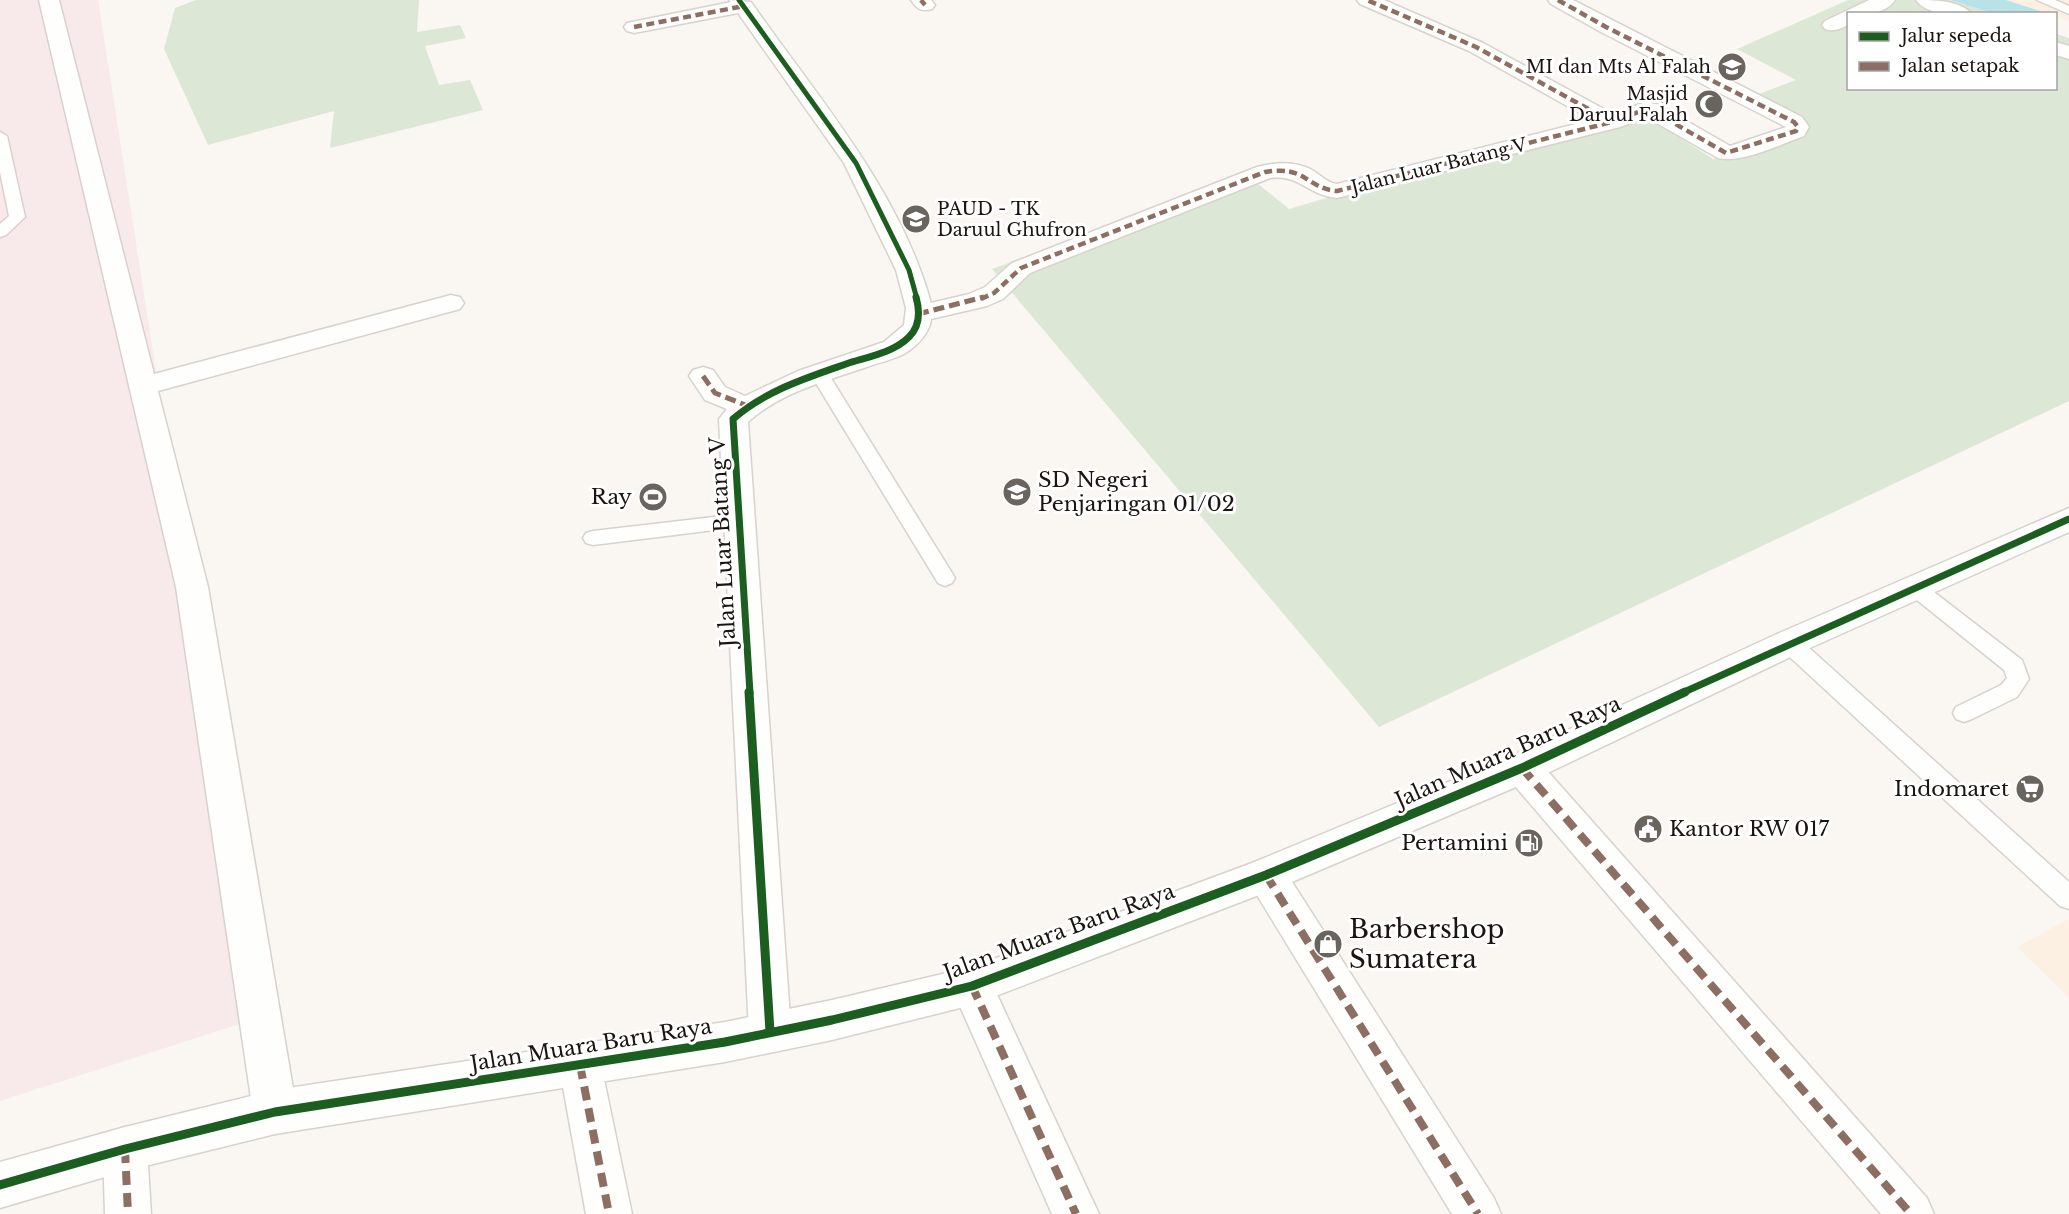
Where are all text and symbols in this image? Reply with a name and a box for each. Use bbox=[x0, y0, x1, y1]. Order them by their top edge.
legend bbox=[1847, 12, 2057, 90]
text: Jalur sepeda bbox=[1899, 25, 2012, 47]
school or university icon: MI dan Mts Al Falah bbox=[1716, 51, 1748, 83]
text: Jalan setapak bbox=[1899, 55, 2019, 77]
place label: MI dan Mts Al Falah bbox=[1526, 56, 1711, 78]
place label: Masjid Daruul Falah bbox=[1569, 83, 1688, 126]
mosque icon: Masjid Daruul Falah bbox=[1693, 88, 1725, 120]
street label: Jalan Luar Batang V bbox=[1347, 133, 1530, 199]
place label: PAUD - TK Daruul Ghufron bbox=[937, 198, 1087, 241]
school or university icon: PAUD - TK Daruul Ghufron bbox=[900, 203, 932, 235]
street label: Jalan Luar Batang V bbox=[704, 436, 742, 651]
place label: SD Negeri Penjaringan 01/02 bbox=[1038, 467, 1235, 517]
school or university icon: SD Negeri Penjaringan 01/02 bbox=[1001, 476, 1033, 508]
sports icon: Ray bbox=[637, 481, 669, 513]
place label: Ray bbox=[591, 484, 633, 510]
street label: Jalan Muara Baru Raya bbox=[1388, 690, 1625, 815]
supermarket icon: Indomaret bbox=[2014, 773, 2046, 805]
place label: Indomaret bbox=[1894, 776, 2009, 802]
public building icon: Kantor RW 017 bbox=[1632, 813, 1664, 845]
place label: Kantor RW 017 bbox=[1669, 816, 1829, 842]
fuel station icon: Pertamini bbox=[1513, 827, 1545, 859]
place label: Pertamini bbox=[1401, 830, 1508, 856]
street label: Jalan Muara Baru Raya bbox=[937, 878, 1179, 987]
place label: Barbershop Sumatera bbox=[1349, 913, 1504, 975]
shop icon: Barbershop Sumatera bbox=[1312, 928, 1344, 960]
street label: Jalan Muara Baru Raya bbox=[465, 1013, 714, 1077]

